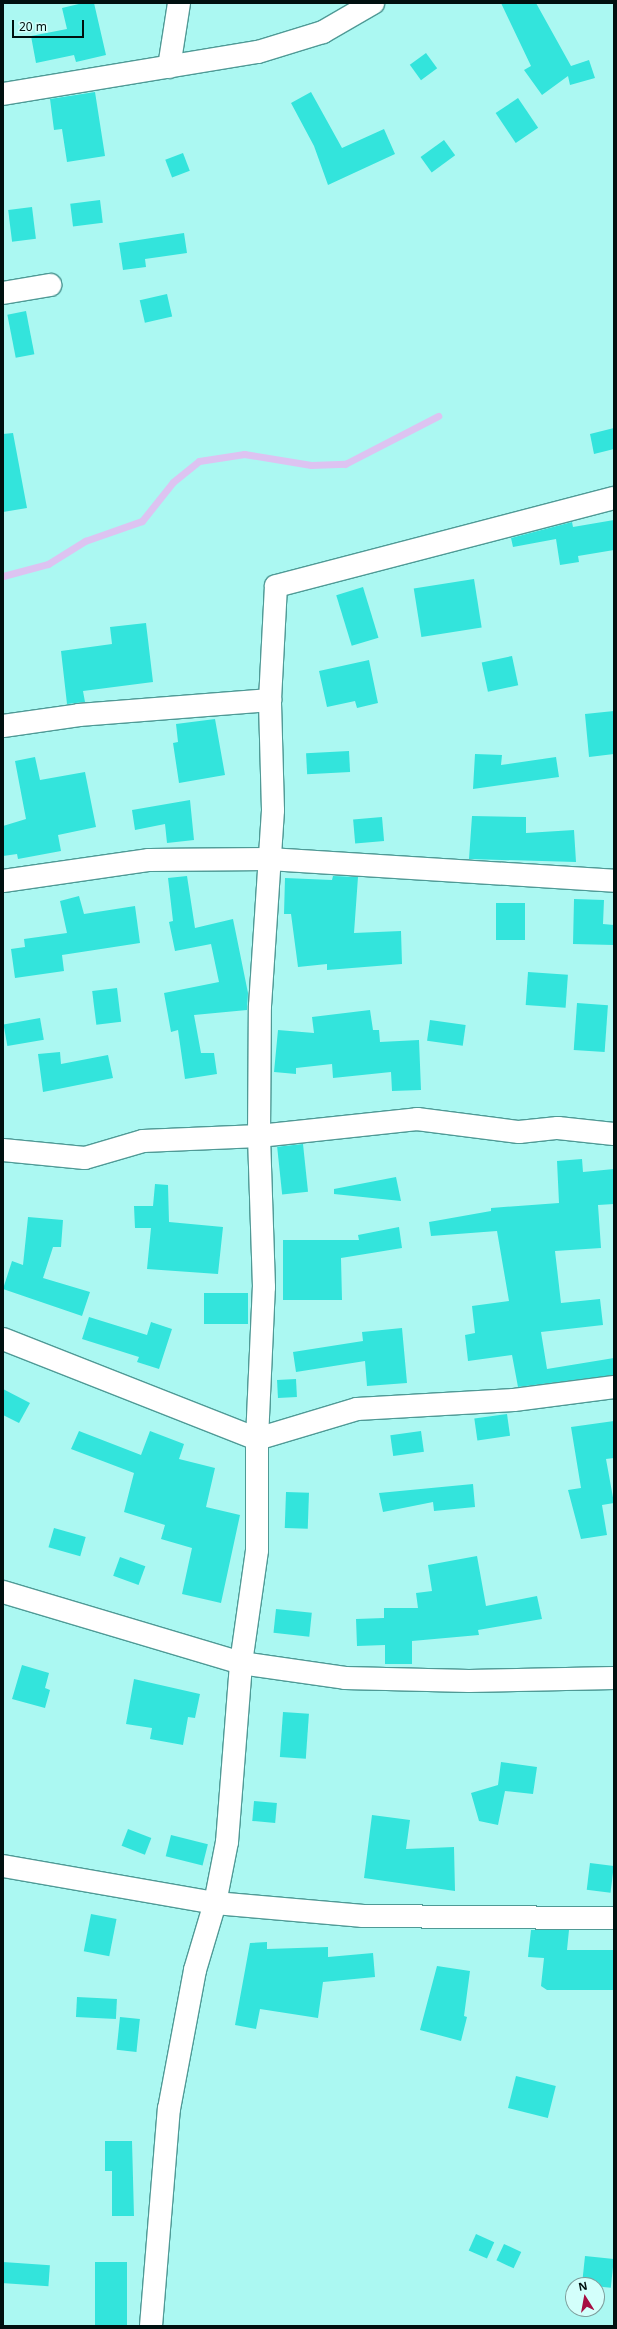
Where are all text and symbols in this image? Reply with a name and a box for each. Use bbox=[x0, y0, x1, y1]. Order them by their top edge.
scale bar bbox=[14, 12, 86, 38]
text: 20 m bbox=[19, 18, 47, 35]
north arrow bbox=[565, 2277, 605, 2317]
text: N bbox=[577, 2277, 589, 2294]

